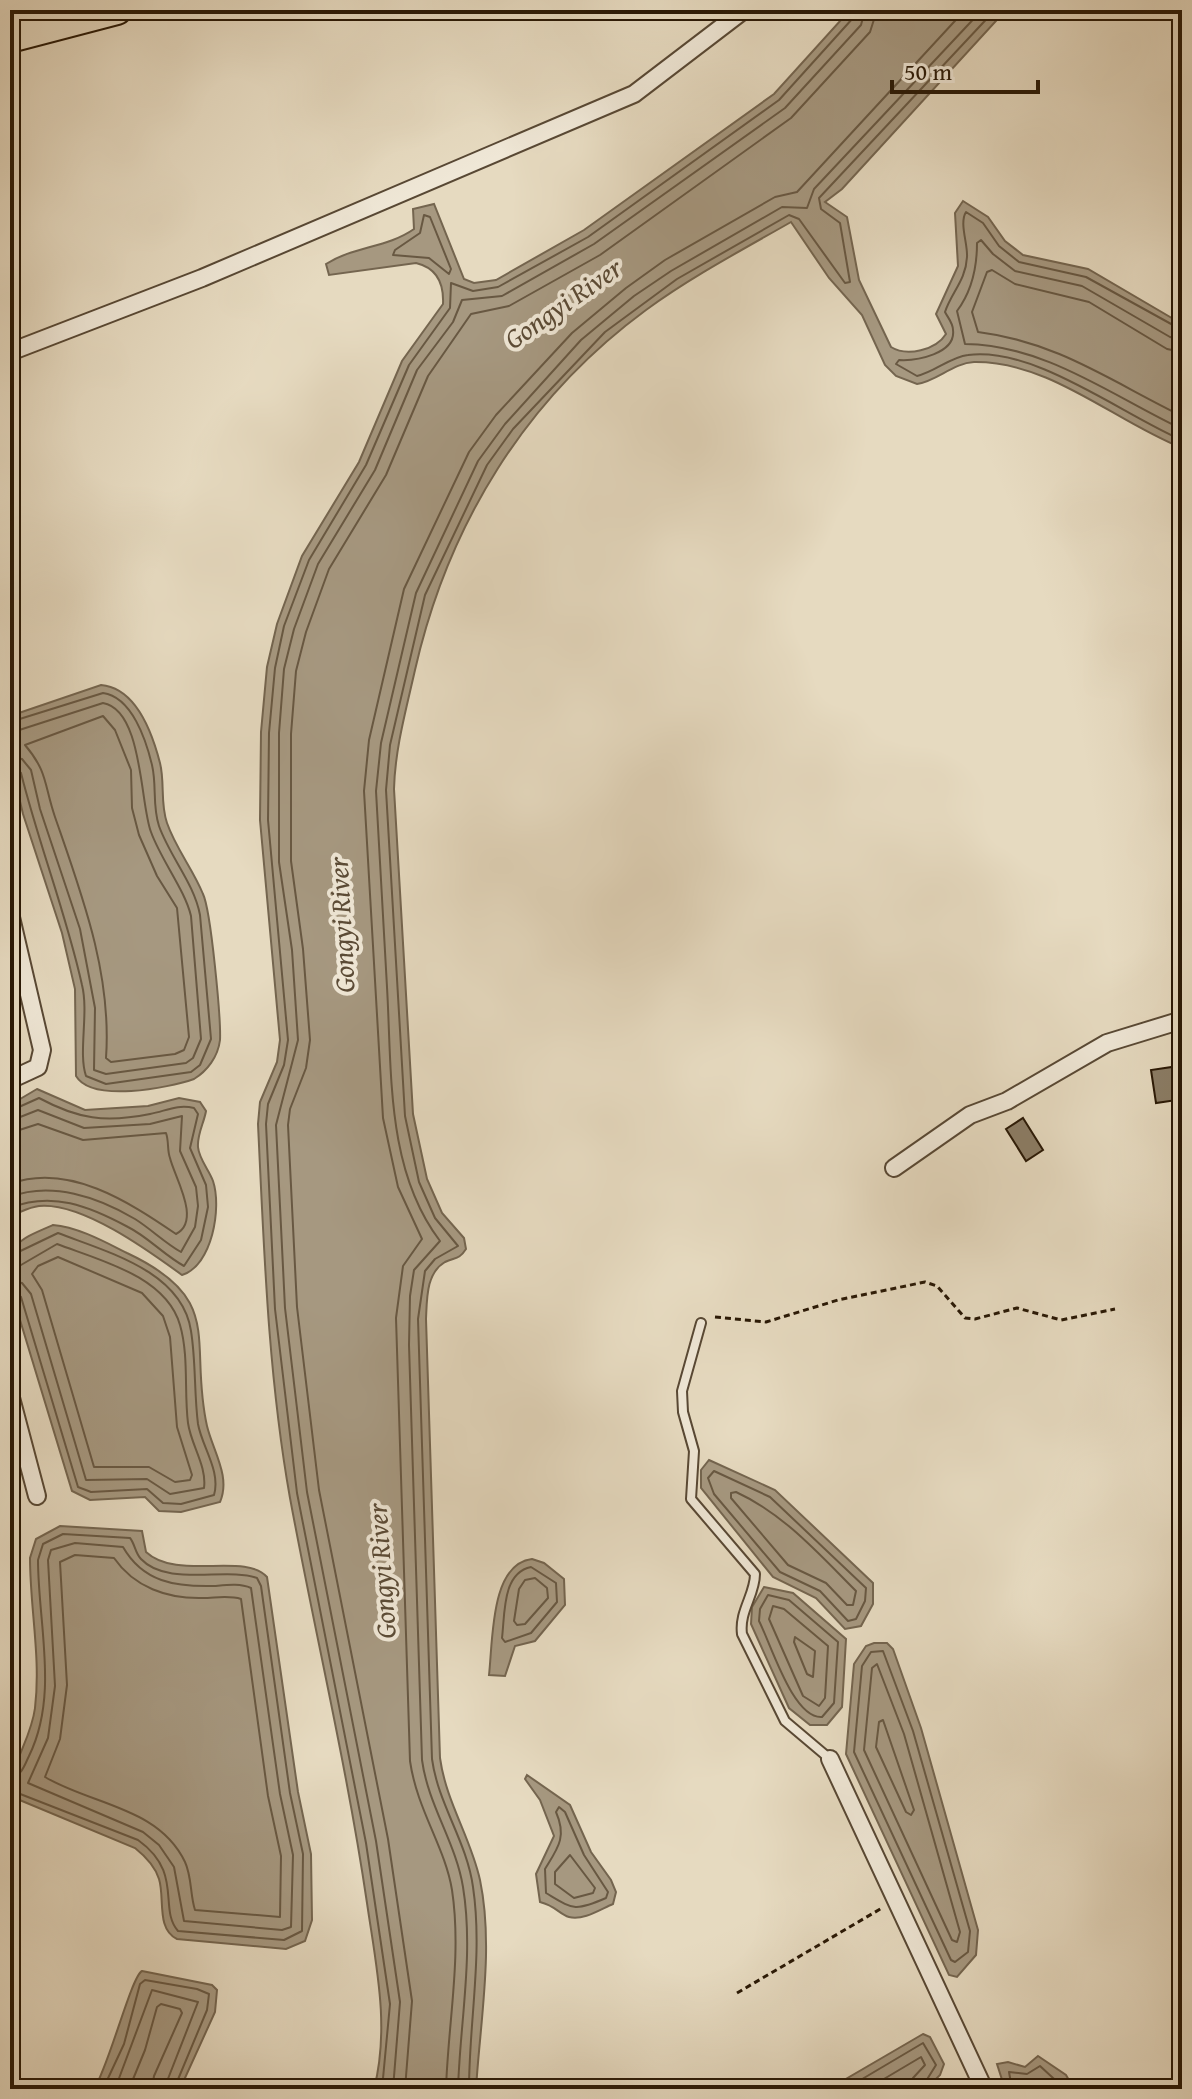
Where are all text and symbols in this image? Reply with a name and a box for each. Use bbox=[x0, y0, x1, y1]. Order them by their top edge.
scale bar bbox=[892, 44, 1038, 94]
text: 50 m bbox=[904, 54, 952, 89]
water label: Gongyi River bbox=[495, 246, 631, 358]
water label: Gongyi River bbox=[316, 855, 365, 994]
water label: Gongyi River bbox=[355, 1500, 406, 1640]

